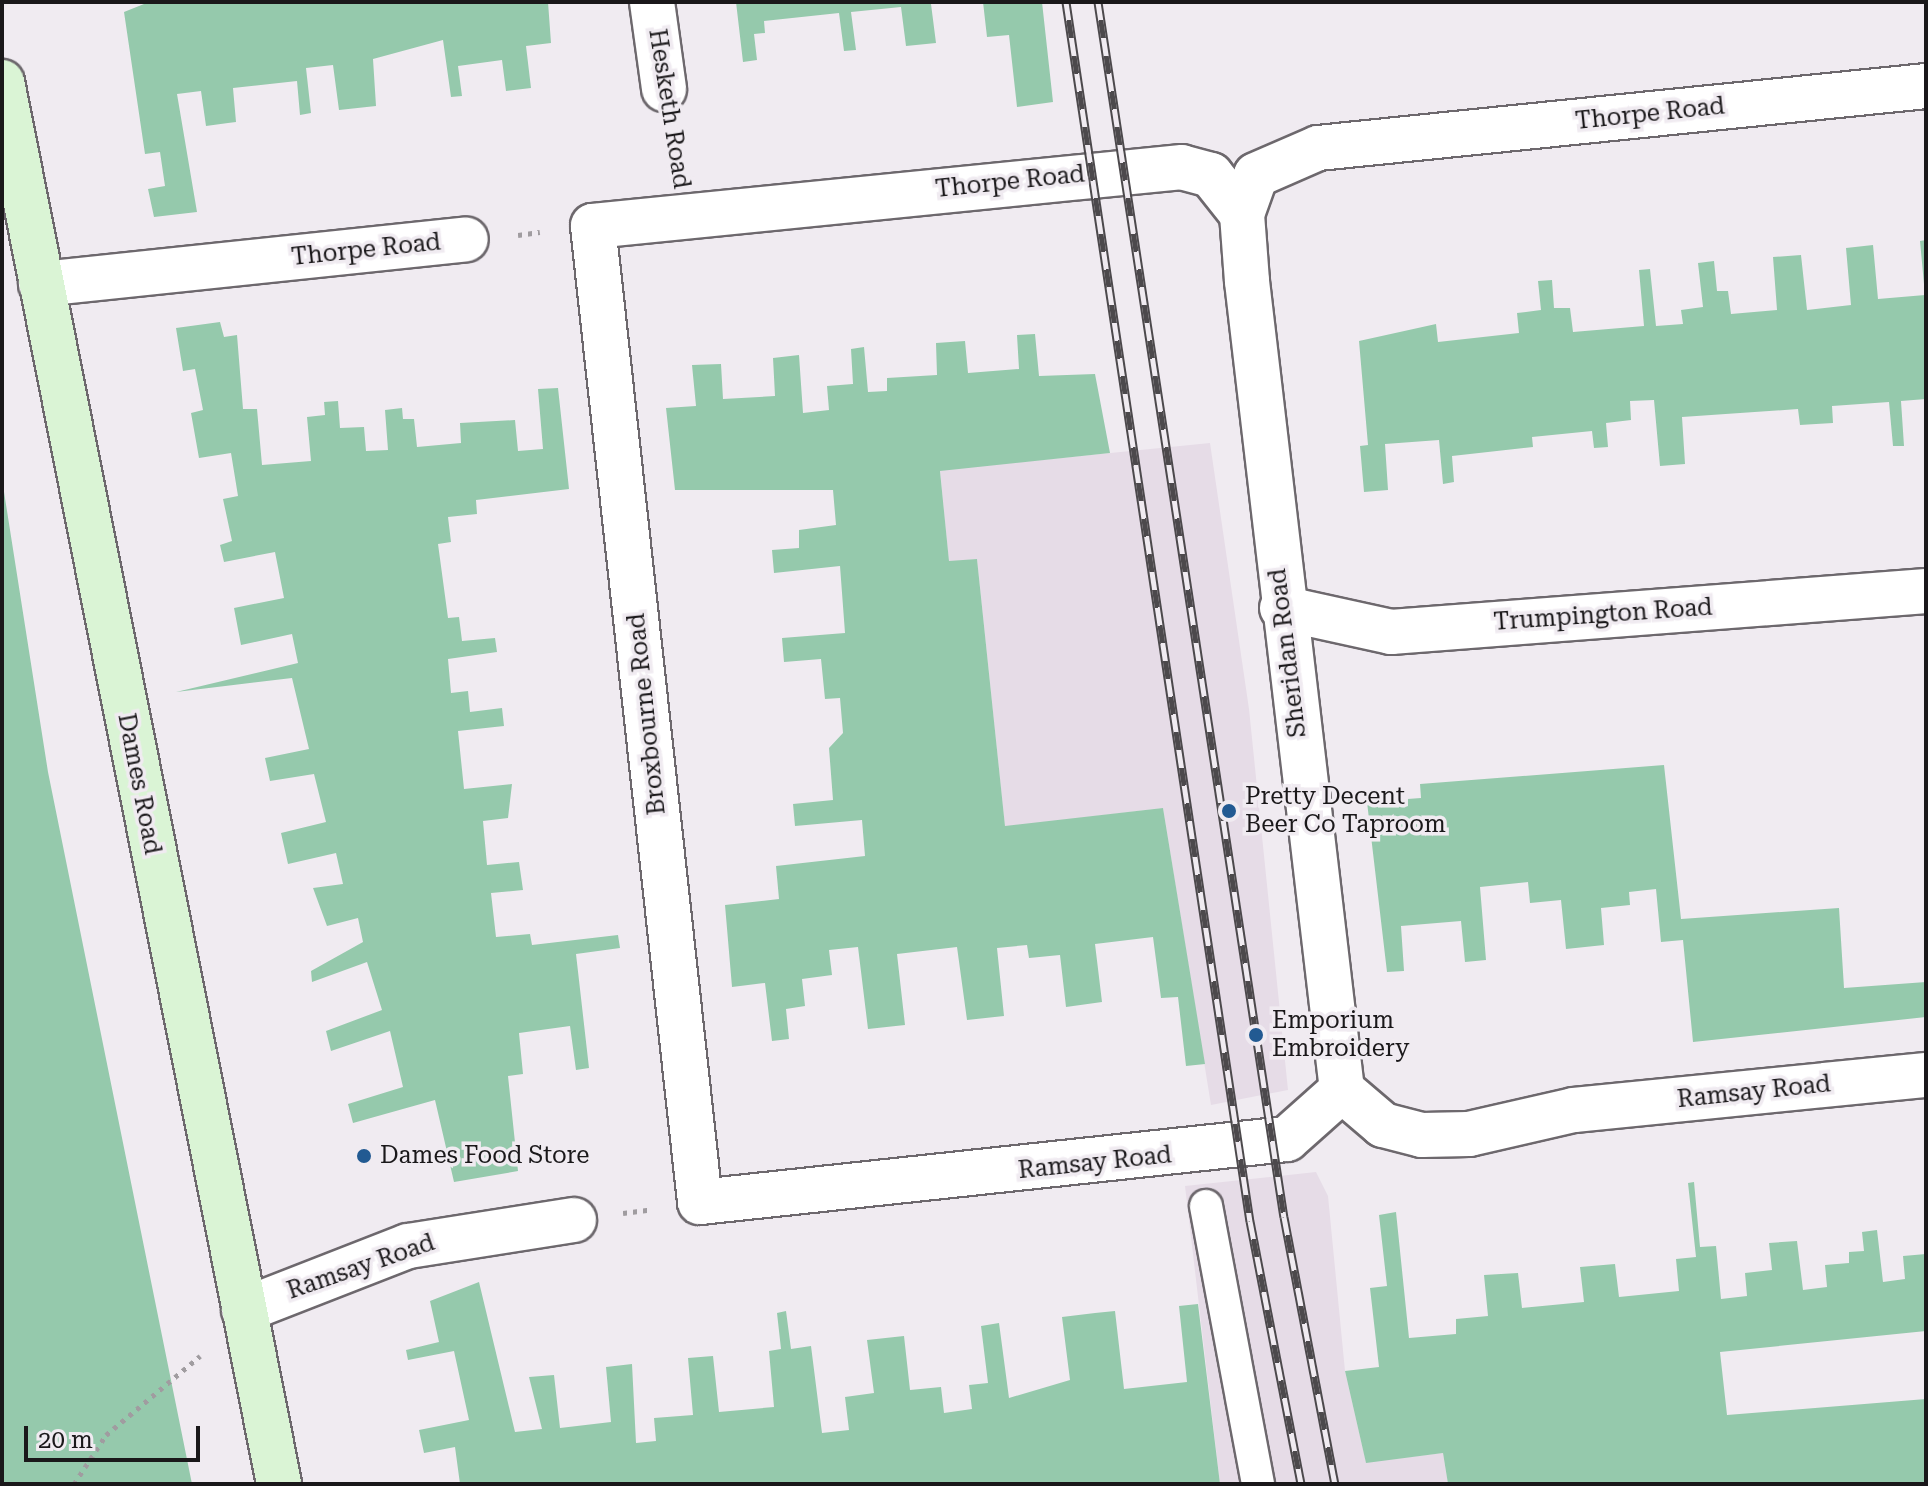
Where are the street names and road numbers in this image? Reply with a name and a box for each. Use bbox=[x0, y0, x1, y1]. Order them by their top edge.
street label: Hesketh Road bbox=[642, 27, 696, 191]
street label: Thorpe Road bbox=[1574, 92, 1726, 136]
street label: Thorpe Road bbox=[934, 160, 1086, 204]
street label: Thorpe Road bbox=[290, 228, 442, 272]
street label: Sheridan Road bbox=[1263, 567, 1313, 739]
street label: Trumpington Road bbox=[1493, 593, 1713, 637]
street label: Broxbourne Road bbox=[622, 612, 672, 816]
street label: Dames Road bbox=[111, 711, 167, 857]
street label: Ramsay Road bbox=[1676, 1070, 1832, 1114]
street label: Ramsay Road bbox=[1017, 1141, 1173, 1185]
street label: Ramsay Road bbox=[283, 1228, 439, 1306]

